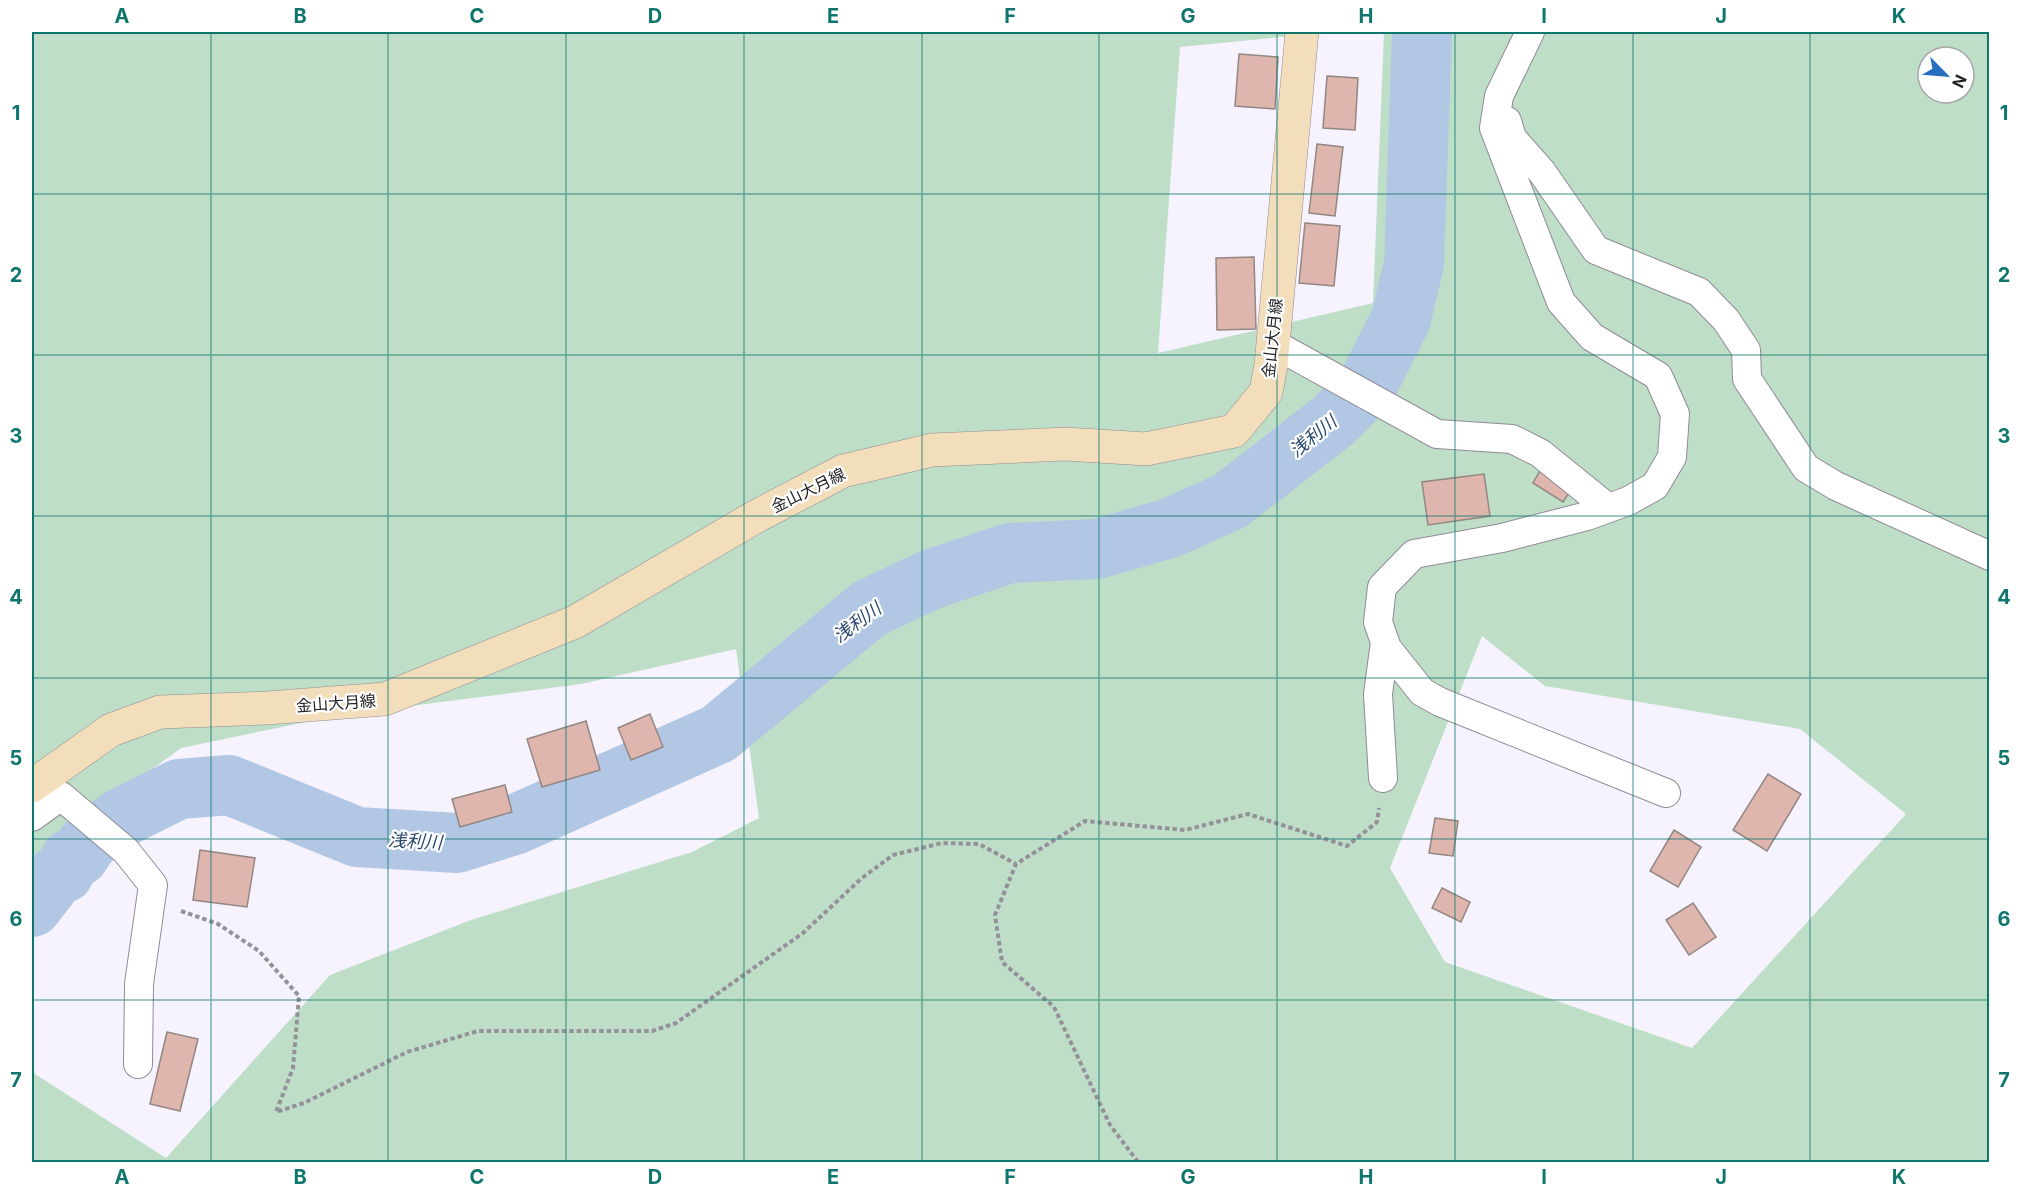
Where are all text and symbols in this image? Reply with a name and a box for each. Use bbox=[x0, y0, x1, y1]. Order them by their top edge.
text: A bbox=[115, 4, 130, 28]
text: B bbox=[293, 4, 307, 28]
text: C bbox=[470, 4, 484, 28]
text: D bbox=[648, 4, 662, 28]
text: E bbox=[827, 4, 839, 28]
text: F bbox=[1004, 4, 1016, 28]
text: G bbox=[1180, 4, 1196, 28]
text: H bbox=[1359, 4, 1373, 28]
text: I bbox=[1541, 4, 1547, 28]
text: J bbox=[1715, 4, 1727, 28]
text: K bbox=[1892, 4, 1906, 28]
north arrow bbox=[1916, 45, 1976, 105]
text: N bbox=[1948, 72, 1971, 91]
text: 1 bbox=[12, 101, 20, 125]
text: 1 bbox=[2000, 101, 2008, 125]
text: 2 bbox=[10, 263, 22, 287]
text: 2 bbox=[1998, 263, 2010, 287]
street label: 金山大月線 bbox=[1258, 297, 1286, 379]
water label: 浅利川 bbox=[1285, 410, 1342, 461]
text: 3 bbox=[10, 424, 22, 448]
text: 3 bbox=[1998, 424, 2010, 448]
street label: 金山大月線 bbox=[768, 463, 848, 517]
text: 4 bbox=[9, 585, 23, 609]
text: 4 bbox=[1997, 585, 2011, 609]
water label: 浅利川 bbox=[829, 596, 887, 646]
street label: 金山大月線 bbox=[295, 690, 377, 716]
text: 5 bbox=[10, 746, 22, 770]
text: 5 bbox=[1998, 746, 2010, 770]
water label: 浅利川 bbox=[387, 829, 445, 853]
text: 6 bbox=[10, 907, 23, 931]
text: 6 bbox=[1998, 907, 2011, 931]
text: 7 bbox=[10, 1068, 22, 1092]
text: 7 bbox=[1998, 1068, 2010, 1092]
text: A bbox=[115, 1165, 130, 1189]
text: B bbox=[293, 1165, 307, 1189]
text: C bbox=[470, 1165, 484, 1189]
text: D bbox=[648, 1165, 662, 1189]
text: E bbox=[827, 1165, 839, 1189]
text: F bbox=[1004, 1165, 1016, 1189]
text: G bbox=[1180, 1165, 1196, 1189]
text: H bbox=[1359, 1165, 1373, 1189]
text: I bbox=[1541, 1165, 1547, 1189]
text: J bbox=[1715, 1165, 1727, 1189]
text: K bbox=[1892, 1165, 1906, 1189]

